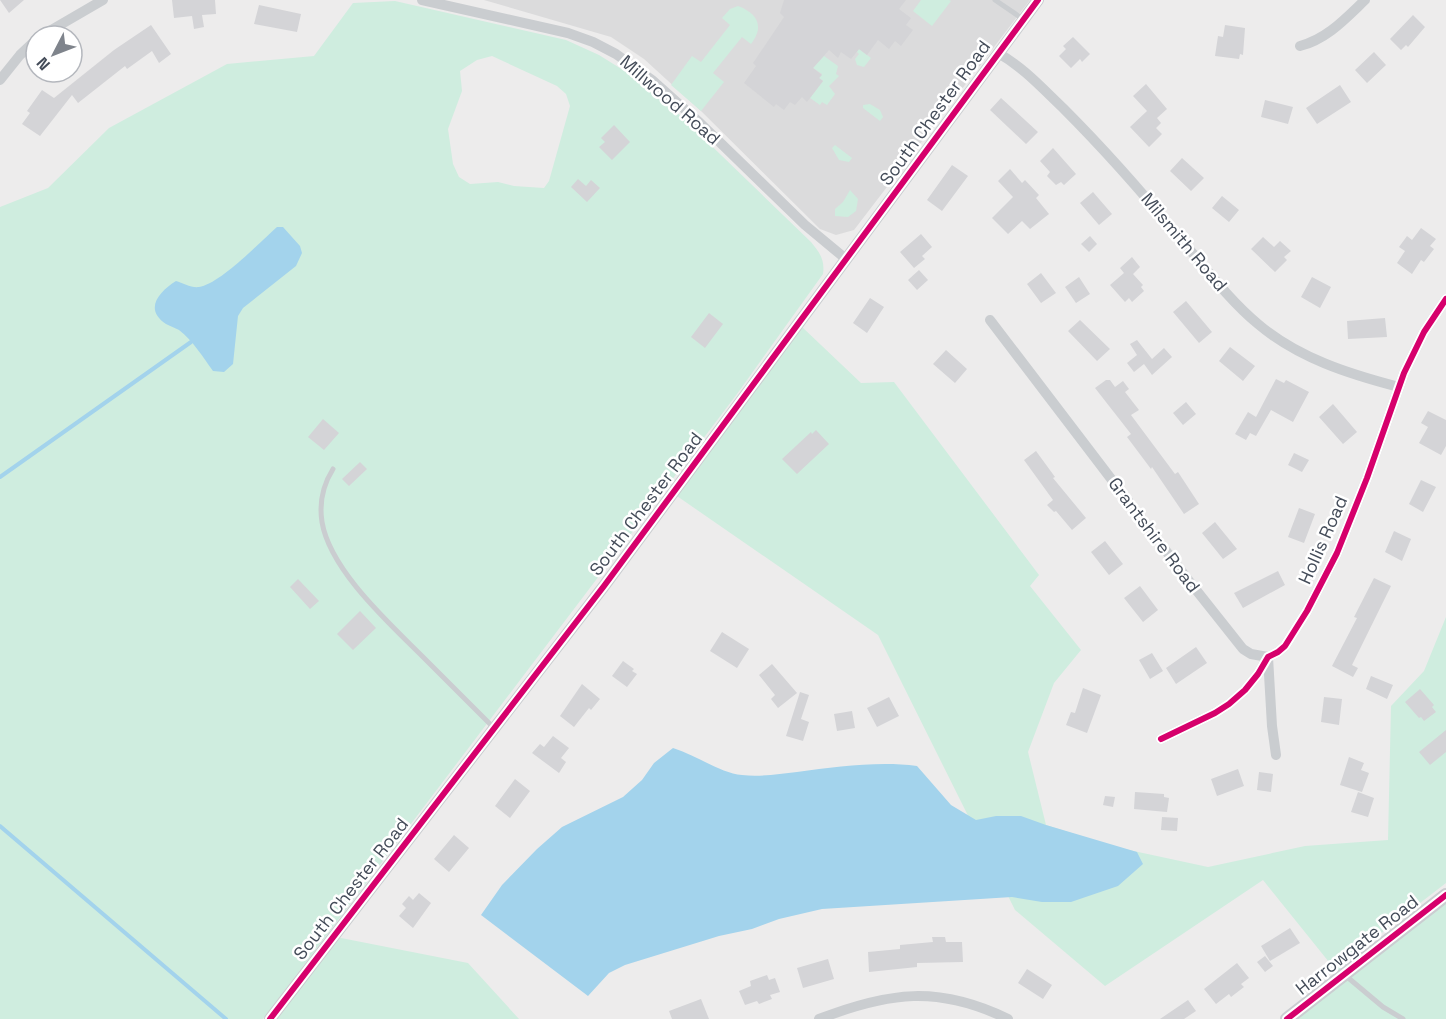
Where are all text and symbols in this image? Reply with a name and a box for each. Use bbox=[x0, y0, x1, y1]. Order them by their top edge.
north arrow bbox=[24, 24, 84, 84]
street label: South Chester Road bbox=[874, 36, 995, 190]
street label: Millwood Road bbox=[615, 50, 725, 150]
text: N bbox=[32, 53, 55, 75]
street label: Milsmith Road bbox=[1136, 188, 1232, 296]
street label: South Chester Road bbox=[584, 427, 707, 580]
street label: Grantshire Road bbox=[1103, 472, 1205, 597]
street label: Hollis Road bbox=[1293, 492, 1352, 588]
street label: South Chester Road bbox=[288, 813, 413, 964]
street label: Harrowgate Road bbox=[1291, 890, 1423, 1000]

